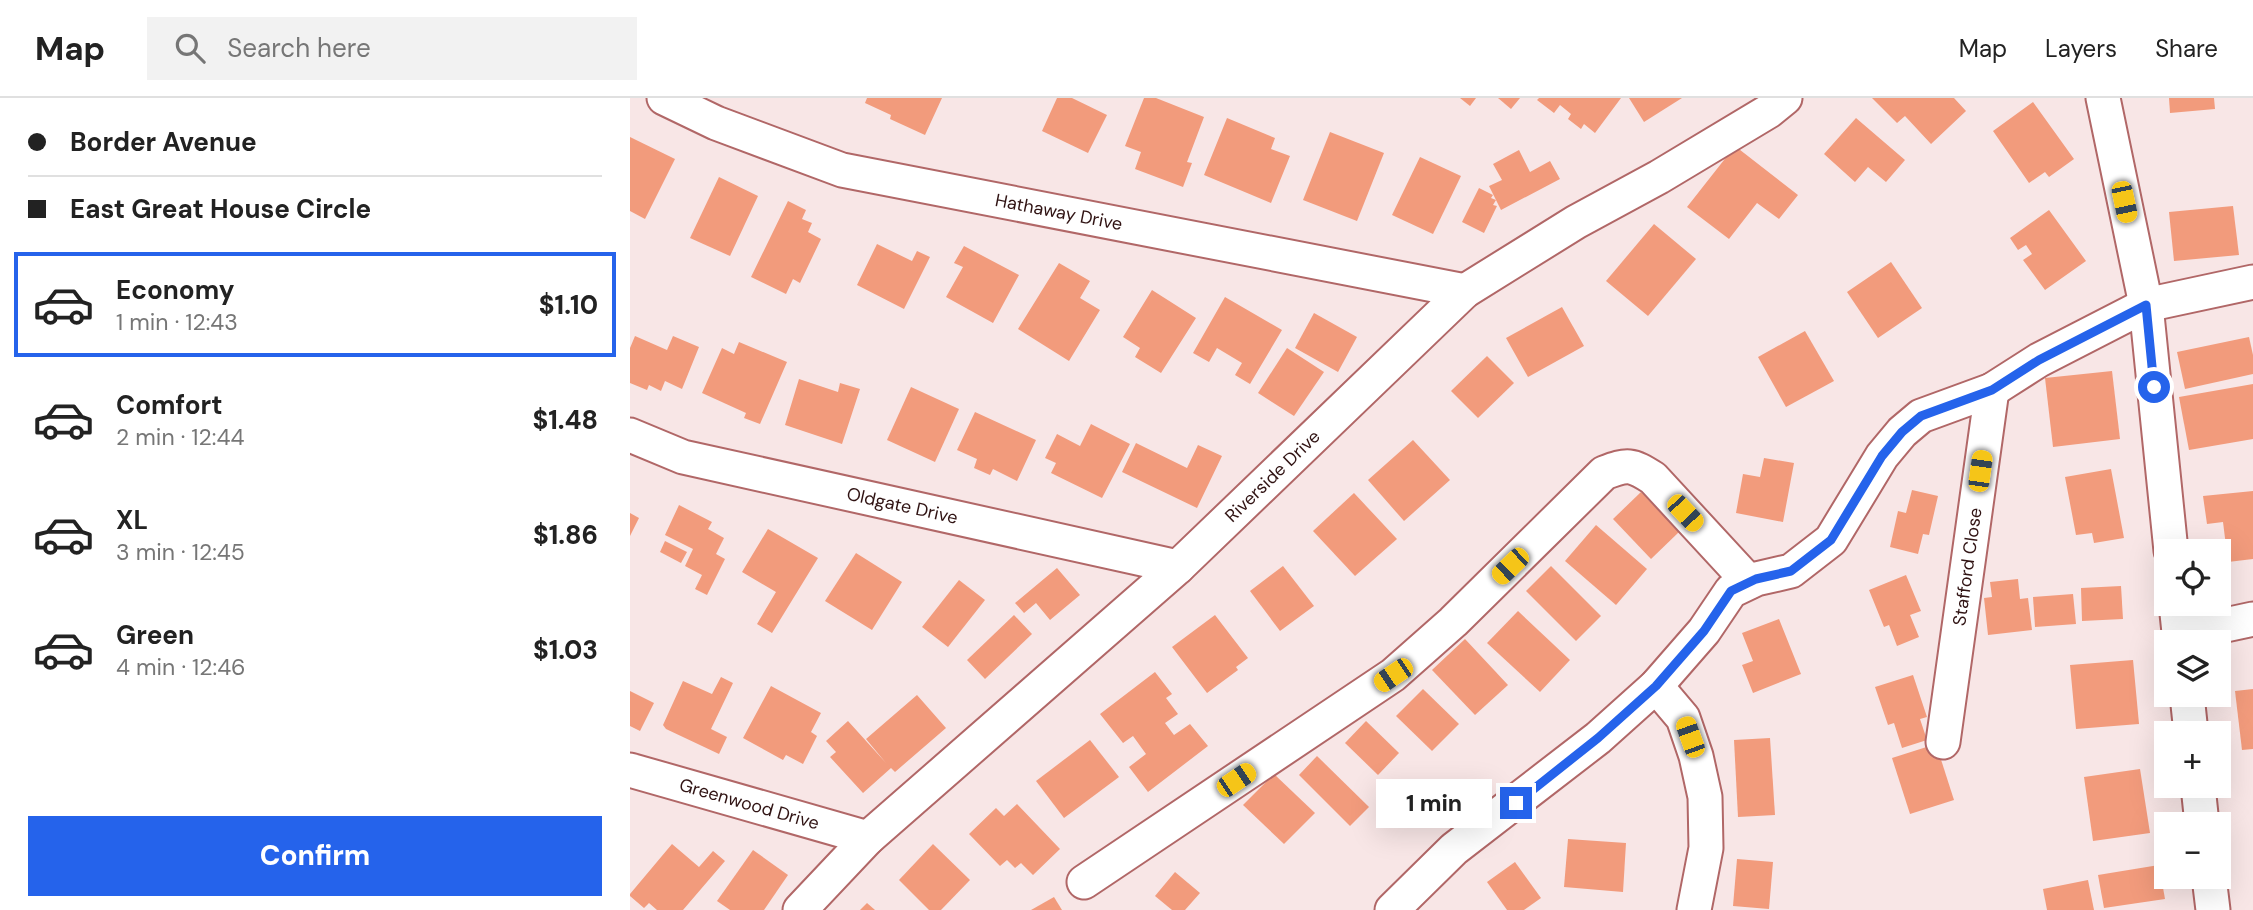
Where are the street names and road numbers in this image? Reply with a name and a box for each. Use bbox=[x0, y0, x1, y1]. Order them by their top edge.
street label: Hathaway Drive bbox=[993, 188, 1125, 236]
street label: Riverside Drive bbox=[1220, 425, 1325, 527]
street label: Oldgate Drive bbox=[844, 482, 960, 530]
street label: Stafford Close bbox=[1947, 506, 1988, 627]
street label: Greenwood Drive bbox=[677, 773, 822, 835]

